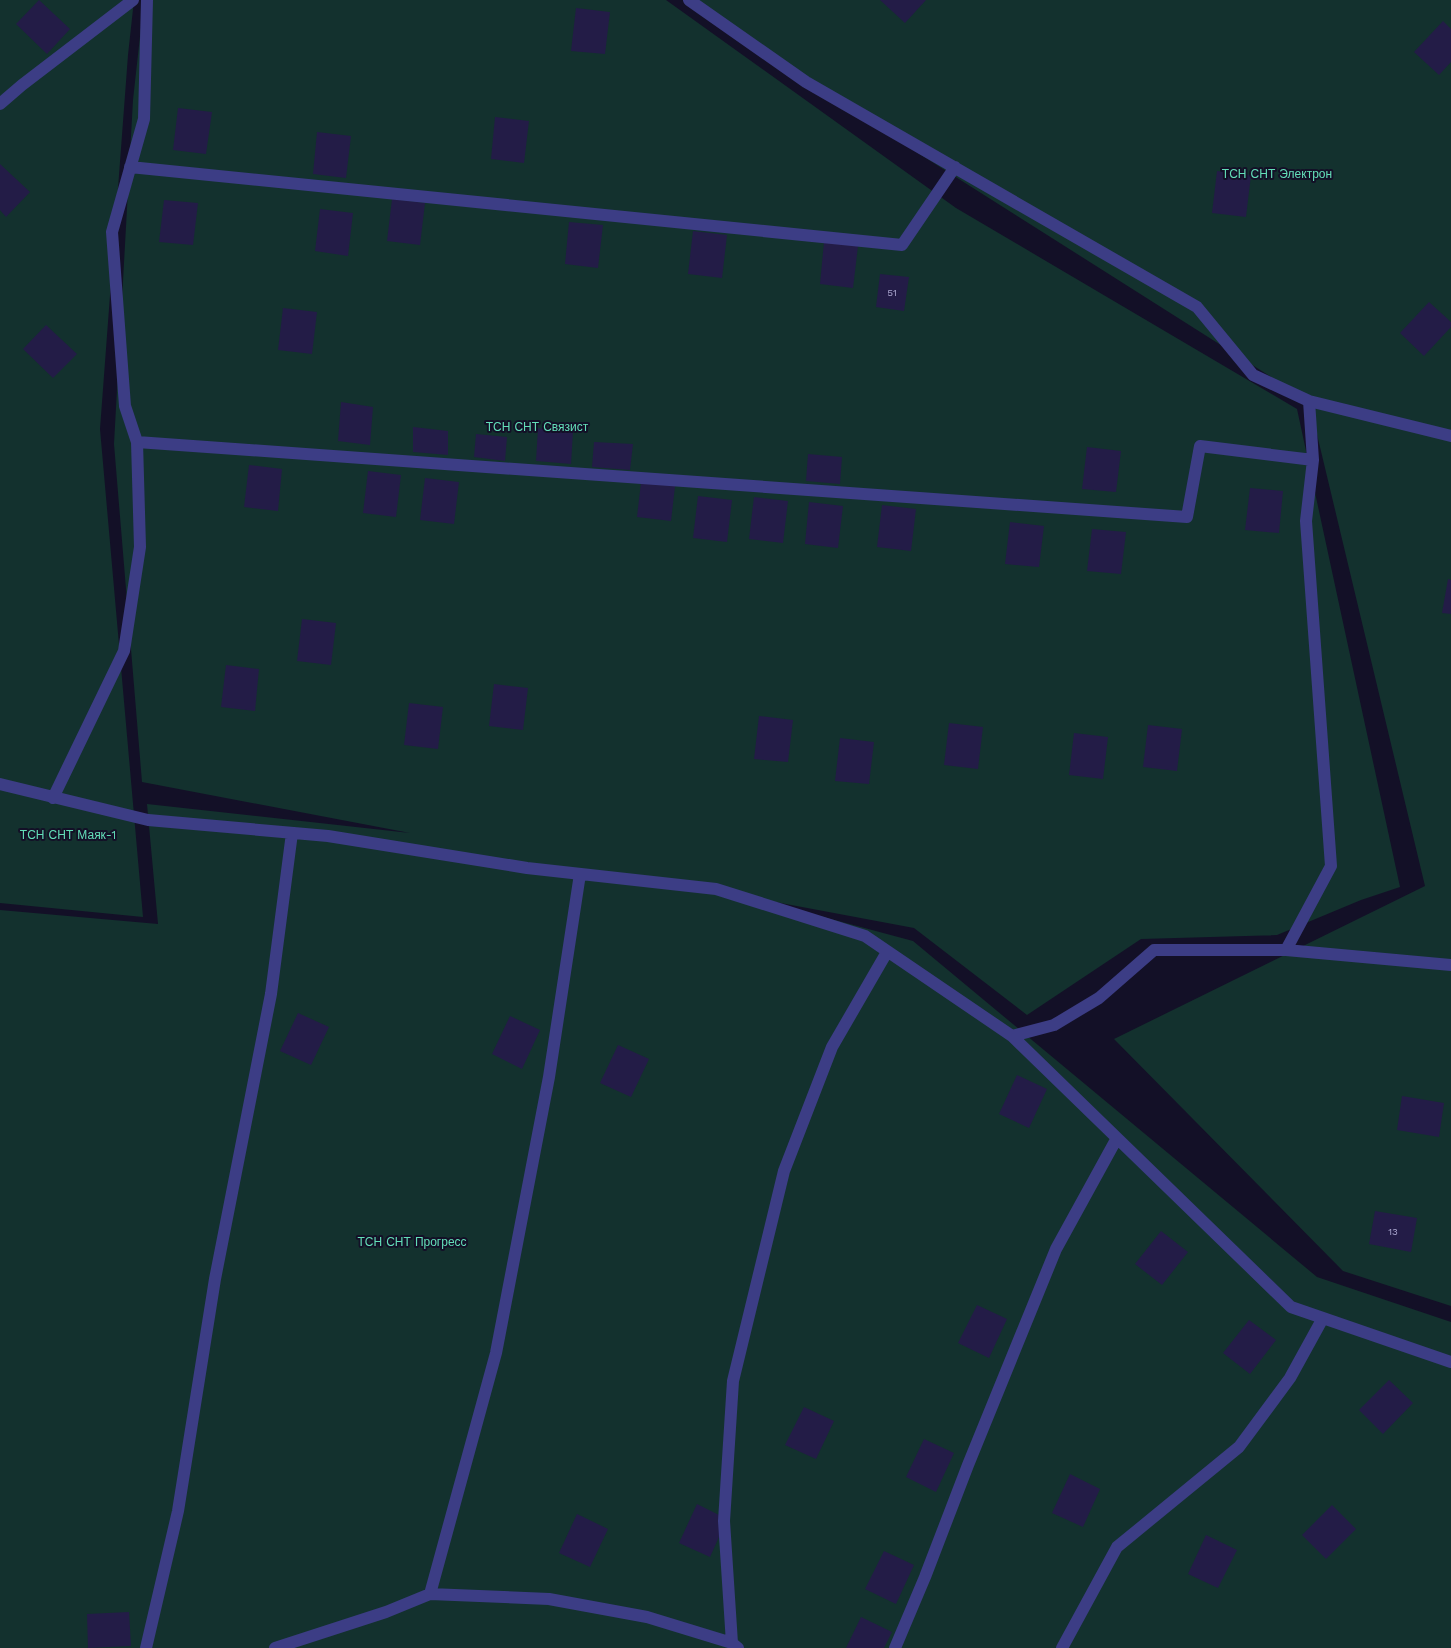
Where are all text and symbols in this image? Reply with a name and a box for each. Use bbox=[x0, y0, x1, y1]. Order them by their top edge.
park label: ТСН СНТ Электрон bbox=[1222, 167, 1332, 181]
house number: 51 bbox=[887, 287, 897, 298]
park label: ТСН СНТ Связист bbox=[486, 420, 589, 434]
park label: ТСН СНТ Маяк-1 bbox=[20, 828, 116, 842]
house number: 13 bbox=[1388, 1226, 1398, 1237]
park label: ТСН СНТ Прогресс bbox=[357, 1235, 467, 1249]

